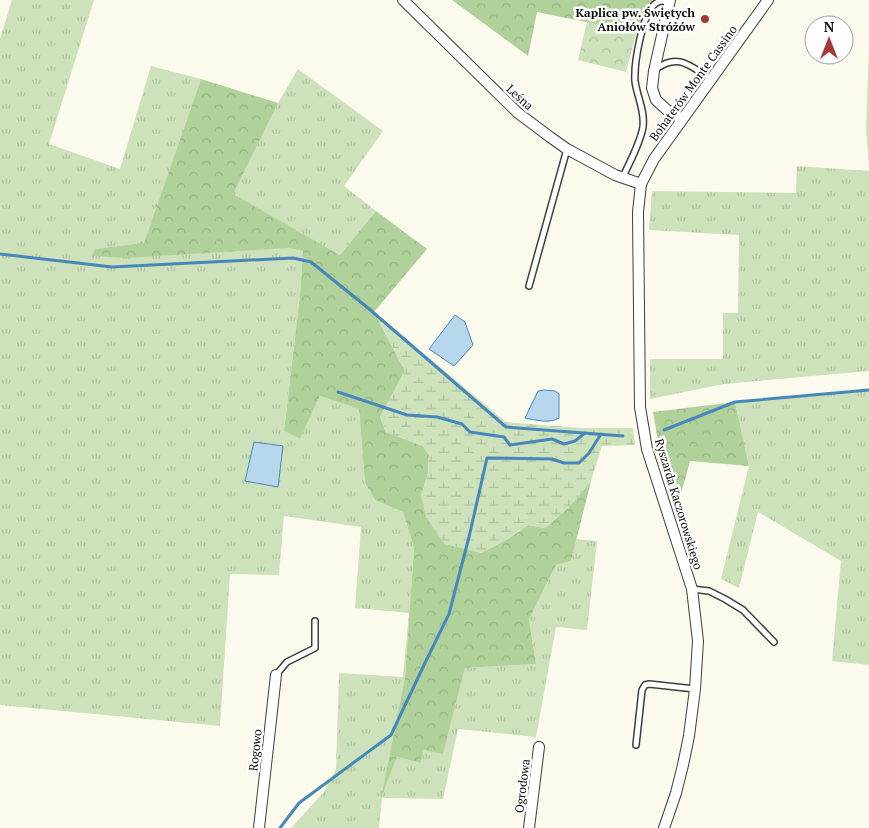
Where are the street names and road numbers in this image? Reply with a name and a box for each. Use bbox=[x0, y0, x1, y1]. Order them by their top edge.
street label: Bohaterów Monte Cassino bbox=[646, 22, 740, 144]
street label: Leśna bbox=[503, 81, 537, 113]
street label: Ryszarda Kaczorowskiego bbox=[652, 437, 706, 572]
street label: Rogowo bbox=[245, 728, 265, 772]
street label: Ogrodowa bbox=[511, 758, 533, 814]

